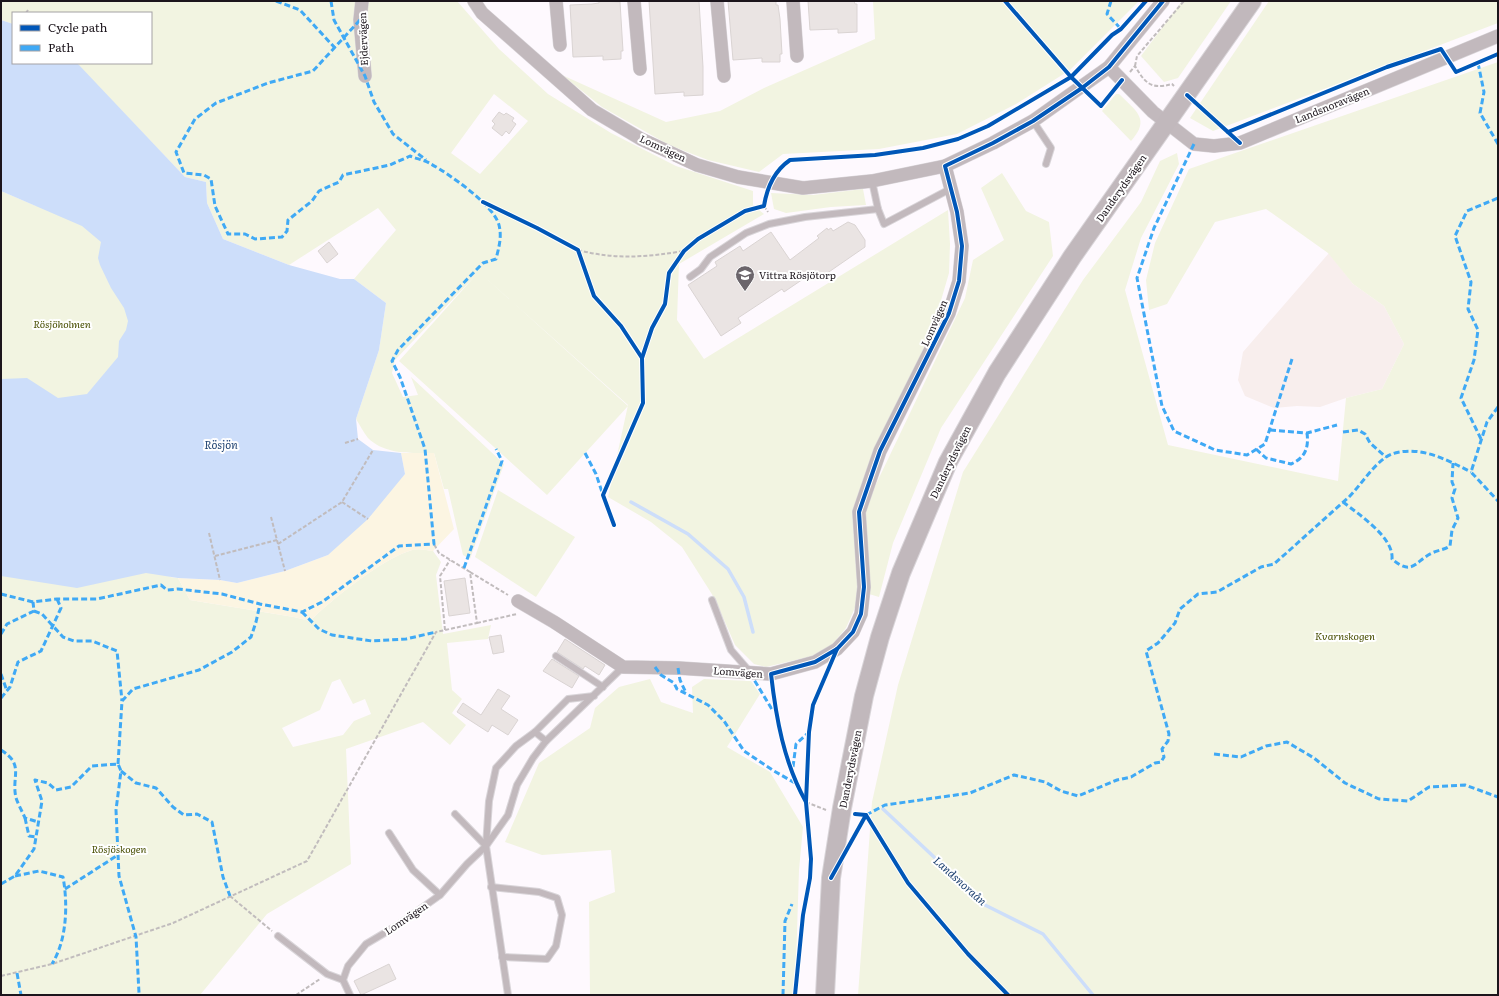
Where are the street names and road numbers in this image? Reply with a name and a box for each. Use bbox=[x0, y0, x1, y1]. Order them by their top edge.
street label: Ejdervägen bbox=[354, 12, 371, 66]
street label: Landsnoravägen bbox=[1292, 83, 1372, 126]
street label: Lomvägen bbox=[638, 130, 689, 165]
street label: Danderydsvägen bbox=[1092, 150, 1150, 225]
street label: Lomvägen bbox=[917, 297, 951, 349]
street label: Danderydsvägen bbox=[925, 422, 974, 501]
street label: Lomvägen bbox=[713, 662, 764, 681]
street label: Danderydsvägen bbox=[835, 728, 865, 809]
street label: Lomvägen bbox=[381, 897, 431, 938]

